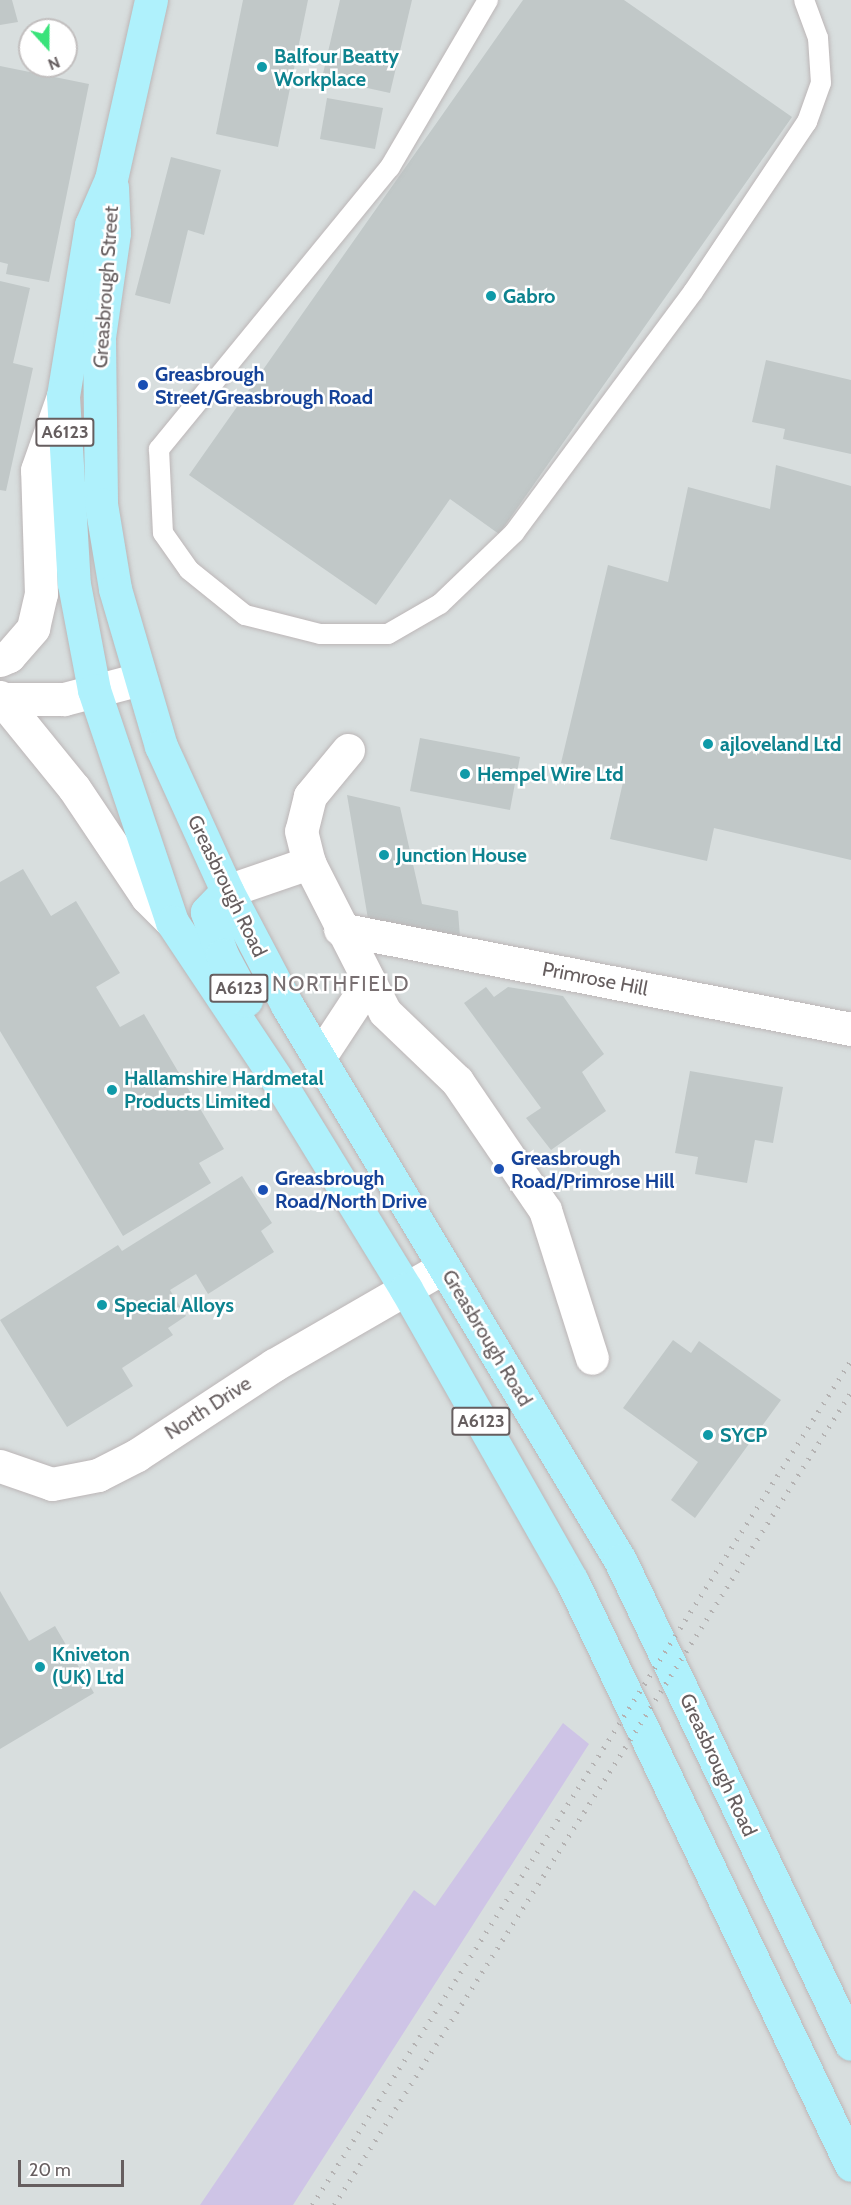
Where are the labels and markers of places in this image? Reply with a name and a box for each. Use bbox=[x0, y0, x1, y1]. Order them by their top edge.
place label: Balfour Beatty Workplace bbox=[274, 44, 399, 91]
marker: Balfour Beatty Workplace bbox=[255, 60, 269, 74]
place label: Gabro bbox=[503, 284, 555, 308]
marker: Gabro bbox=[484, 289, 498, 303]
place label: Greasbrough Street/Greasbrough Road bbox=[155, 362, 373, 409]
marker: Greasbrough Street/Greasbrough Road bbox=[136, 378, 150, 392]
place label: ajloveland Ltd bbox=[720, 732, 841, 756]
marker: ajloveland Ltd bbox=[701, 737, 715, 751]
place label: Hempel Wire Ltd bbox=[477, 762, 624, 786]
marker: Hempel Wire Ltd bbox=[458, 767, 472, 781]
place label: Junction House bbox=[396, 843, 527, 867]
marker: Junction House bbox=[377, 848, 391, 862]
place label: Hallamshire Hardmetal Products Limited bbox=[124, 1066, 324, 1113]
marker: Hallamshire Hardmetal Products Limited bbox=[105, 1083, 119, 1097]
place label: Greasbrough Road/Primrose Hill bbox=[511, 1146, 674, 1193]
marker: Greasbrough Road/Primrose Hill bbox=[492, 1162, 506, 1176]
place label: Greasbrough Road/North Drive bbox=[275, 1166, 427, 1213]
marker: Greasbrough Road/North Drive bbox=[256, 1183, 270, 1197]
place label: Special Alloys bbox=[114, 1293, 234, 1317]
marker: Special Alloys bbox=[95, 1298, 109, 1312]
place label: SYCP bbox=[720, 1423, 767, 1447]
marker: SYCP bbox=[701, 1428, 715, 1442]
place label: Kniveton (UK) Ltd bbox=[52, 1643, 130, 1690]
marker: Kniveton (UK) Ltd bbox=[33, 1660, 47, 1674]

